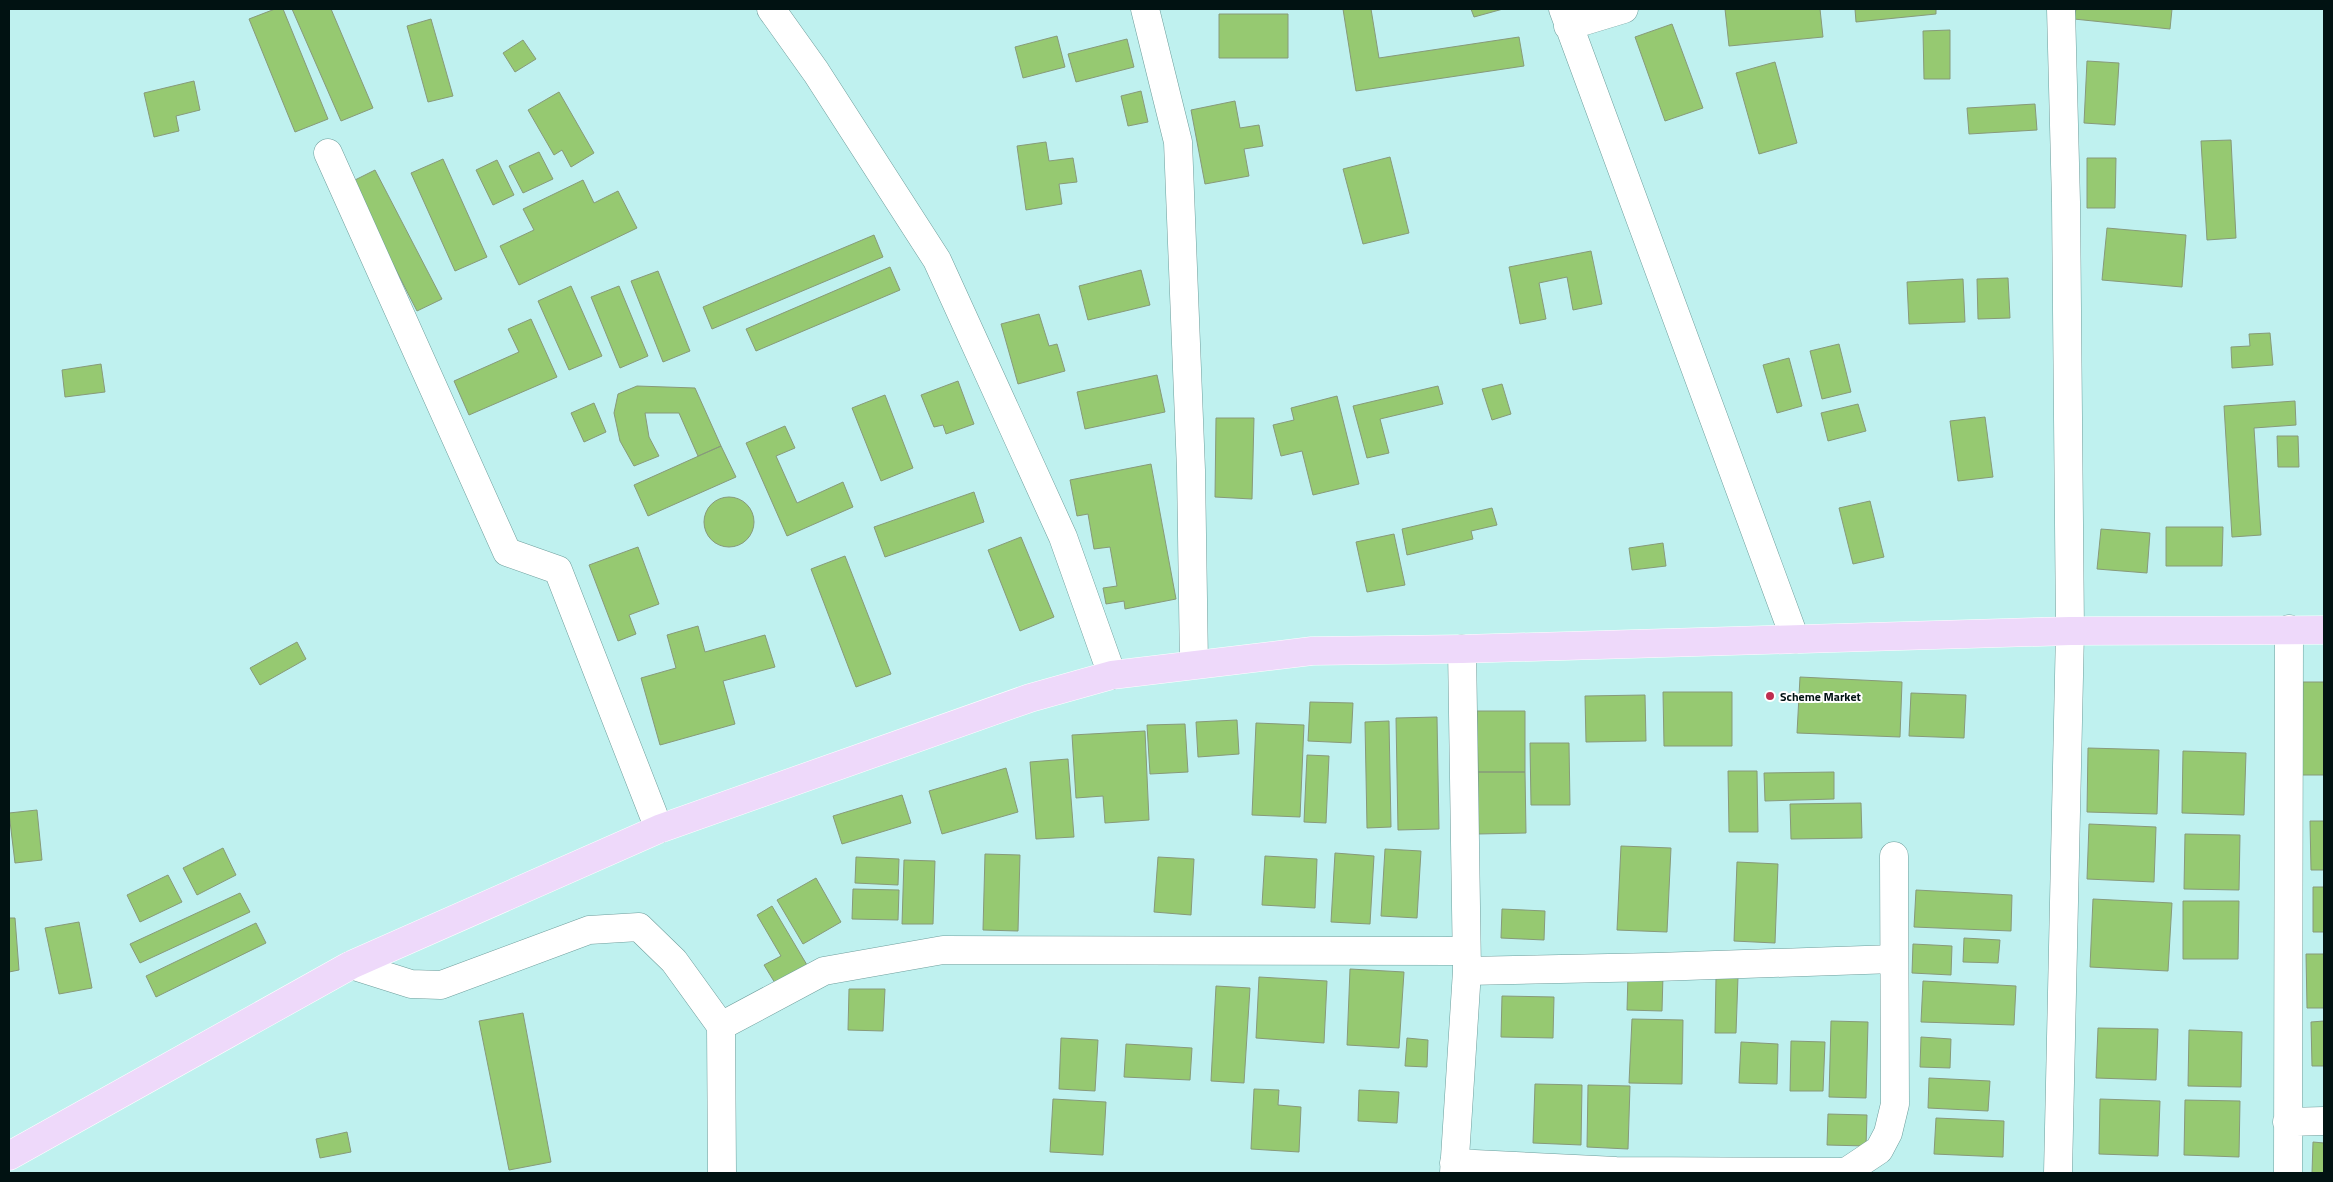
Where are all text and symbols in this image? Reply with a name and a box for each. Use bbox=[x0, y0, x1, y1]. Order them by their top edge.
place label: Scheme Market bbox=[1780, 687, 1862, 706]
marker: Scheme Market bbox=[1764, 690, 1776, 702]

